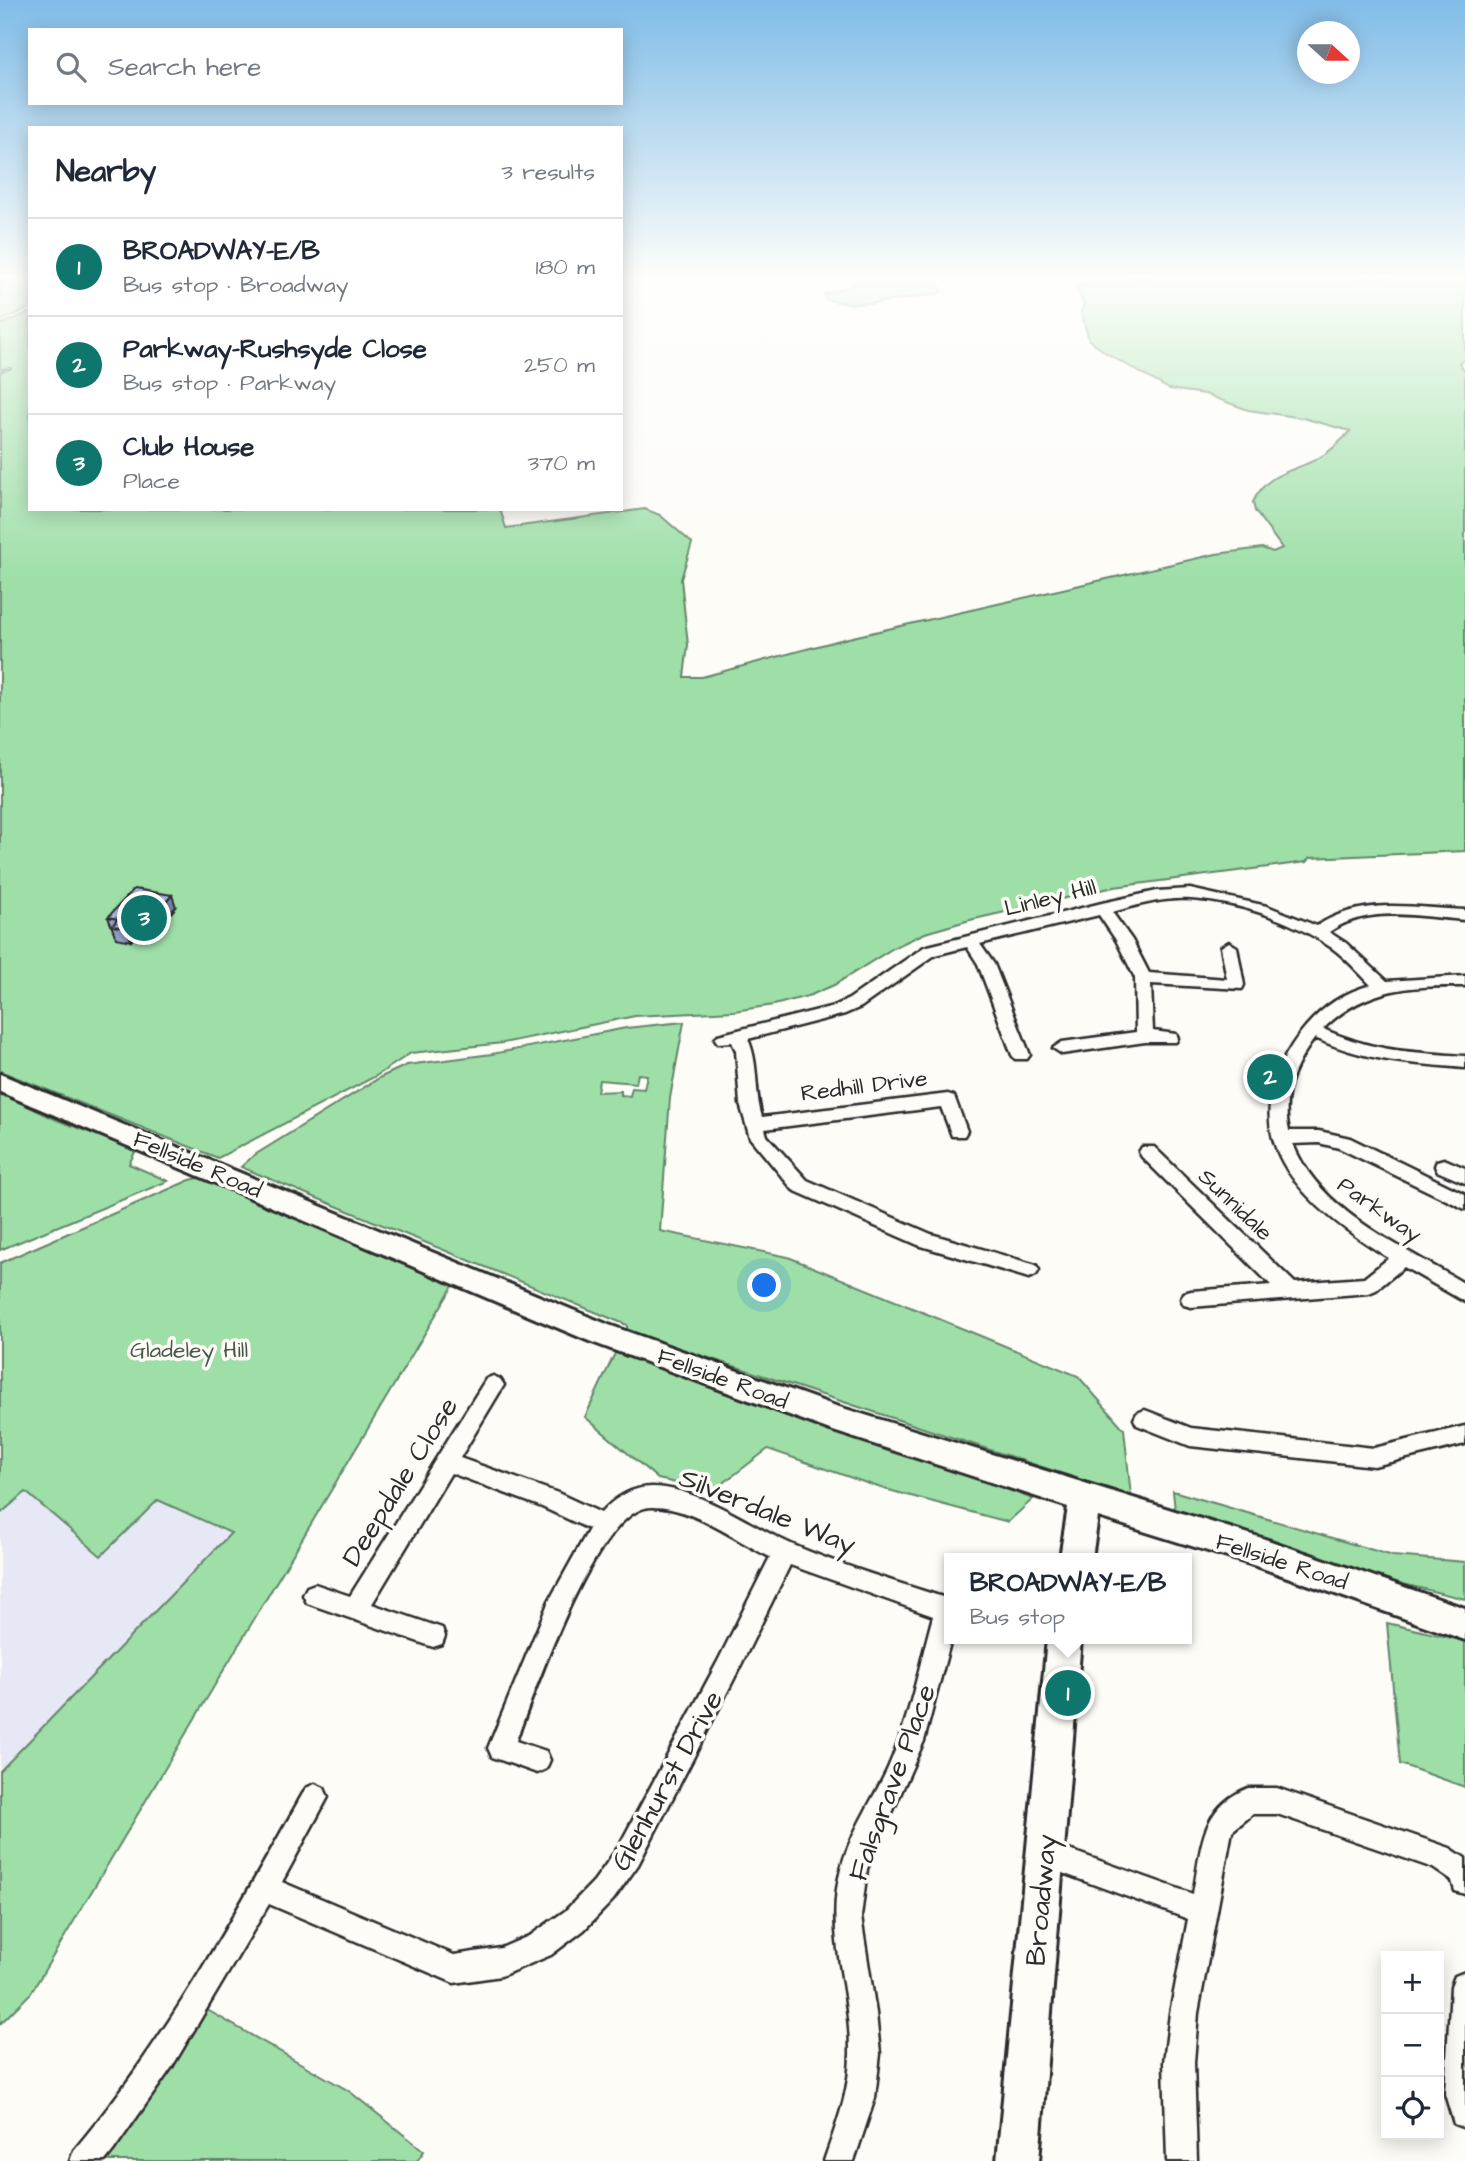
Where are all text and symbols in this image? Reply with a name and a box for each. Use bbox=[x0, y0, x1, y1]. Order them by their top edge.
north arrow bbox=[1297, 21, 1360, 84]
search box bbox=[28, 28, 623, 105]
icon: search bbox=[52, 48, 90, 86]
text: Search here bbox=[108, 49, 261, 85]
text: Nearby bbox=[56, 151, 156, 193]
text: 3 results bbox=[501, 156, 595, 188]
text: BROADWAY-E/B bbox=[123, 233, 320, 269]
text: 1 bbox=[78, 251, 80, 283]
text: 180 m bbox=[536, 251, 595, 283]
text: Bus stop · Broadway bbox=[123, 269, 348, 301]
text: Parkway-Rushsyde Close bbox=[123, 331, 427, 367]
text: 2 bbox=[72, 349, 86, 381]
text: 250 m bbox=[524, 349, 595, 381]
text: Bus stop · Parkway bbox=[123, 367, 336, 399]
text: Club House bbox=[123, 429, 254, 465]
text: 3 bbox=[73, 447, 85, 479]
text: 370 m bbox=[528, 447, 595, 479]
text: Place bbox=[123, 465, 180, 497]
street label: Linley Hill bbox=[1001, 871, 1100, 926]
pin: 3 bbox=[121, 892, 167, 944]
pin: 2 bbox=[1247, 1051, 1293, 1103]
street label: Redhill Drive bbox=[799, 1062, 929, 1110]
street label: Fellside Road bbox=[128, 1123, 267, 1206]
street label: Sunnidale bbox=[1191, 1161, 1280, 1248]
street label: Parkway bbox=[1330, 1169, 1428, 1252]
your location bbox=[747, 1268, 781, 1302]
park label: Gladeley Hill bbox=[130, 1334, 248, 1367]
street label: Fellside Road bbox=[653, 1340, 793, 1417]
street label: Deepdale Close bbox=[333, 1390, 468, 1574]
street label: Silverdale Way bbox=[673, 1458, 861, 1566]
street label: Fellside Road bbox=[1212, 1526, 1352, 1598]
popup bbox=[944, 1553, 1192, 1644]
text: BROADWAY-E/B bbox=[970, 1565, 1166, 1601]
text: Bus stop bbox=[970, 1601, 1065, 1633]
pin: 1 bbox=[1045, 1667, 1091, 1719]
street label: Falsgrave Place bbox=[839, 1679, 947, 1887]
street label: Glenhurst Drive bbox=[602, 1684, 733, 1878]
street label: Broadway bbox=[1016, 1833, 1069, 1968]
map controls bbox=[1381, 1951, 1444, 2140]
button: + bbox=[1381, 1951, 1444, 2014]
button: − bbox=[1381, 2014, 1444, 2077]
button: locate bbox=[1381, 2077, 1444, 2140]

